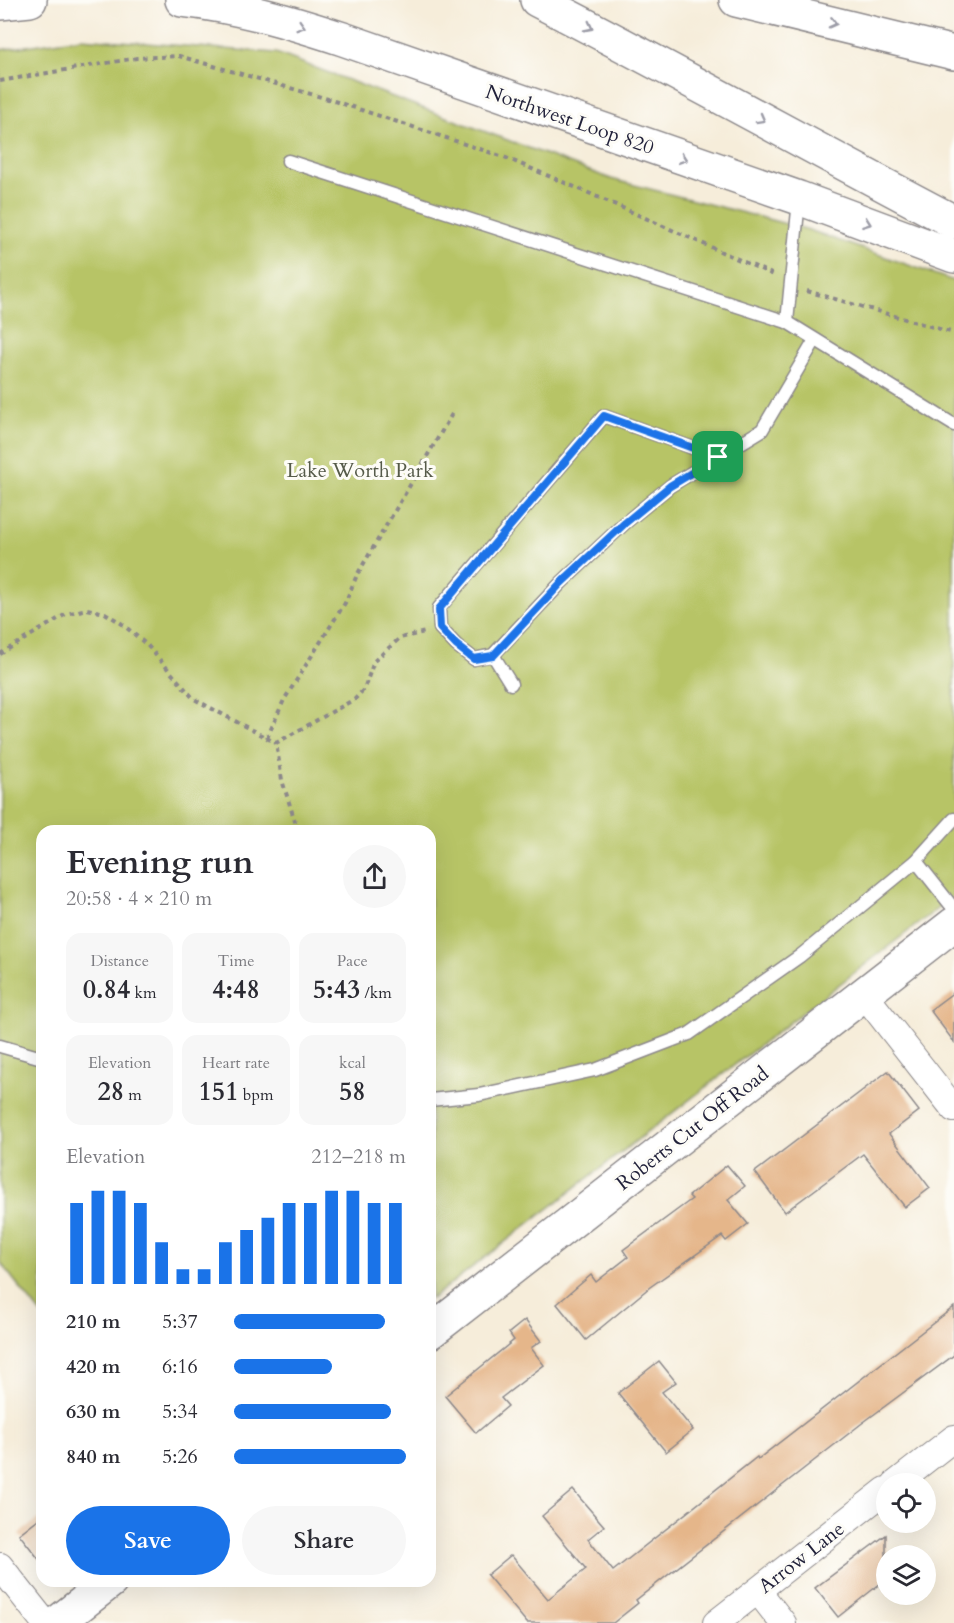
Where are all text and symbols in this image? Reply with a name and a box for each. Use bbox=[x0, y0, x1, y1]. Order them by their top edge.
one-way arrow bbox=[828, 15, 838, 28]
one-way arrow bbox=[295, 19, 306, 31]
one-way arrow bbox=[583, 19, 594, 31]
street label: Northwest Loop 820 bbox=[482, 78, 658, 161]
one-way arrow bbox=[755, 112, 765, 123]
one-way arrow bbox=[677, 152, 688, 164]
one-way arrow bbox=[861, 216, 872, 229]
pin bbox=[692, 431, 743, 482]
icon: arrive bbox=[701, 440, 734, 473]
park label: Lake Worth Park bbox=[286, 457, 434, 484]
text: Evening run bbox=[66, 840, 254, 885]
button: share bbox=[343, 845, 406, 908]
text: 20:58 · 4 × 210 m bbox=[66, 885, 212, 912]
text: Distance bbox=[90, 950, 149, 972]
text: Time bbox=[217, 950, 255, 972]
text: Pace bbox=[337, 950, 368, 972]
text: 0.84 bbox=[83, 972, 130, 1007]
text: 4:48 bbox=[212, 972, 260, 1007]
text: 5:43 bbox=[313, 972, 360, 1007]
text: km bbox=[130, 982, 157, 1004]
text: /km bbox=[360, 982, 392, 1004]
text: Elevation bbox=[88, 1052, 151, 1074]
text: Heart rate bbox=[202, 1052, 270, 1074]
text: kcal bbox=[339, 1052, 366, 1074]
street label: Roberts Cut Off Road bbox=[610, 1060, 774, 1197]
text: 28 bbox=[97, 1074, 124, 1109]
text: 151 bbox=[199, 1074, 239, 1109]
text: 58 bbox=[339, 1074, 366, 1109]
text: m bbox=[124, 1084, 142, 1106]
text: bpm bbox=[239, 1084, 273, 1106]
text: Elevation bbox=[66, 1143, 145, 1170]
text: 212–218 m bbox=[311, 1143, 406, 1170]
text: 210 m bbox=[66, 1308, 121, 1335]
text: 5:37 bbox=[162, 1308, 198, 1335]
text: 420 m bbox=[66, 1353, 121, 1380]
text: 6:16 bbox=[162, 1353, 198, 1380]
text: 630 m bbox=[66, 1398, 121, 1425]
text: 5:34 bbox=[162, 1398, 198, 1425]
text: 840 m bbox=[66, 1443, 121, 1470]
text: 5:26 bbox=[162, 1443, 198, 1470]
map controls bbox=[876, 1473, 936, 1605]
button: locate bbox=[876, 1473, 936, 1533]
button: Save bbox=[66, 1506, 230, 1575]
button: Share bbox=[242, 1506, 406, 1575]
street label: Arrow Lane bbox=[753, 1515, 850, 1600]
button: layers bbox=[876, 1545, 936, 1605]

